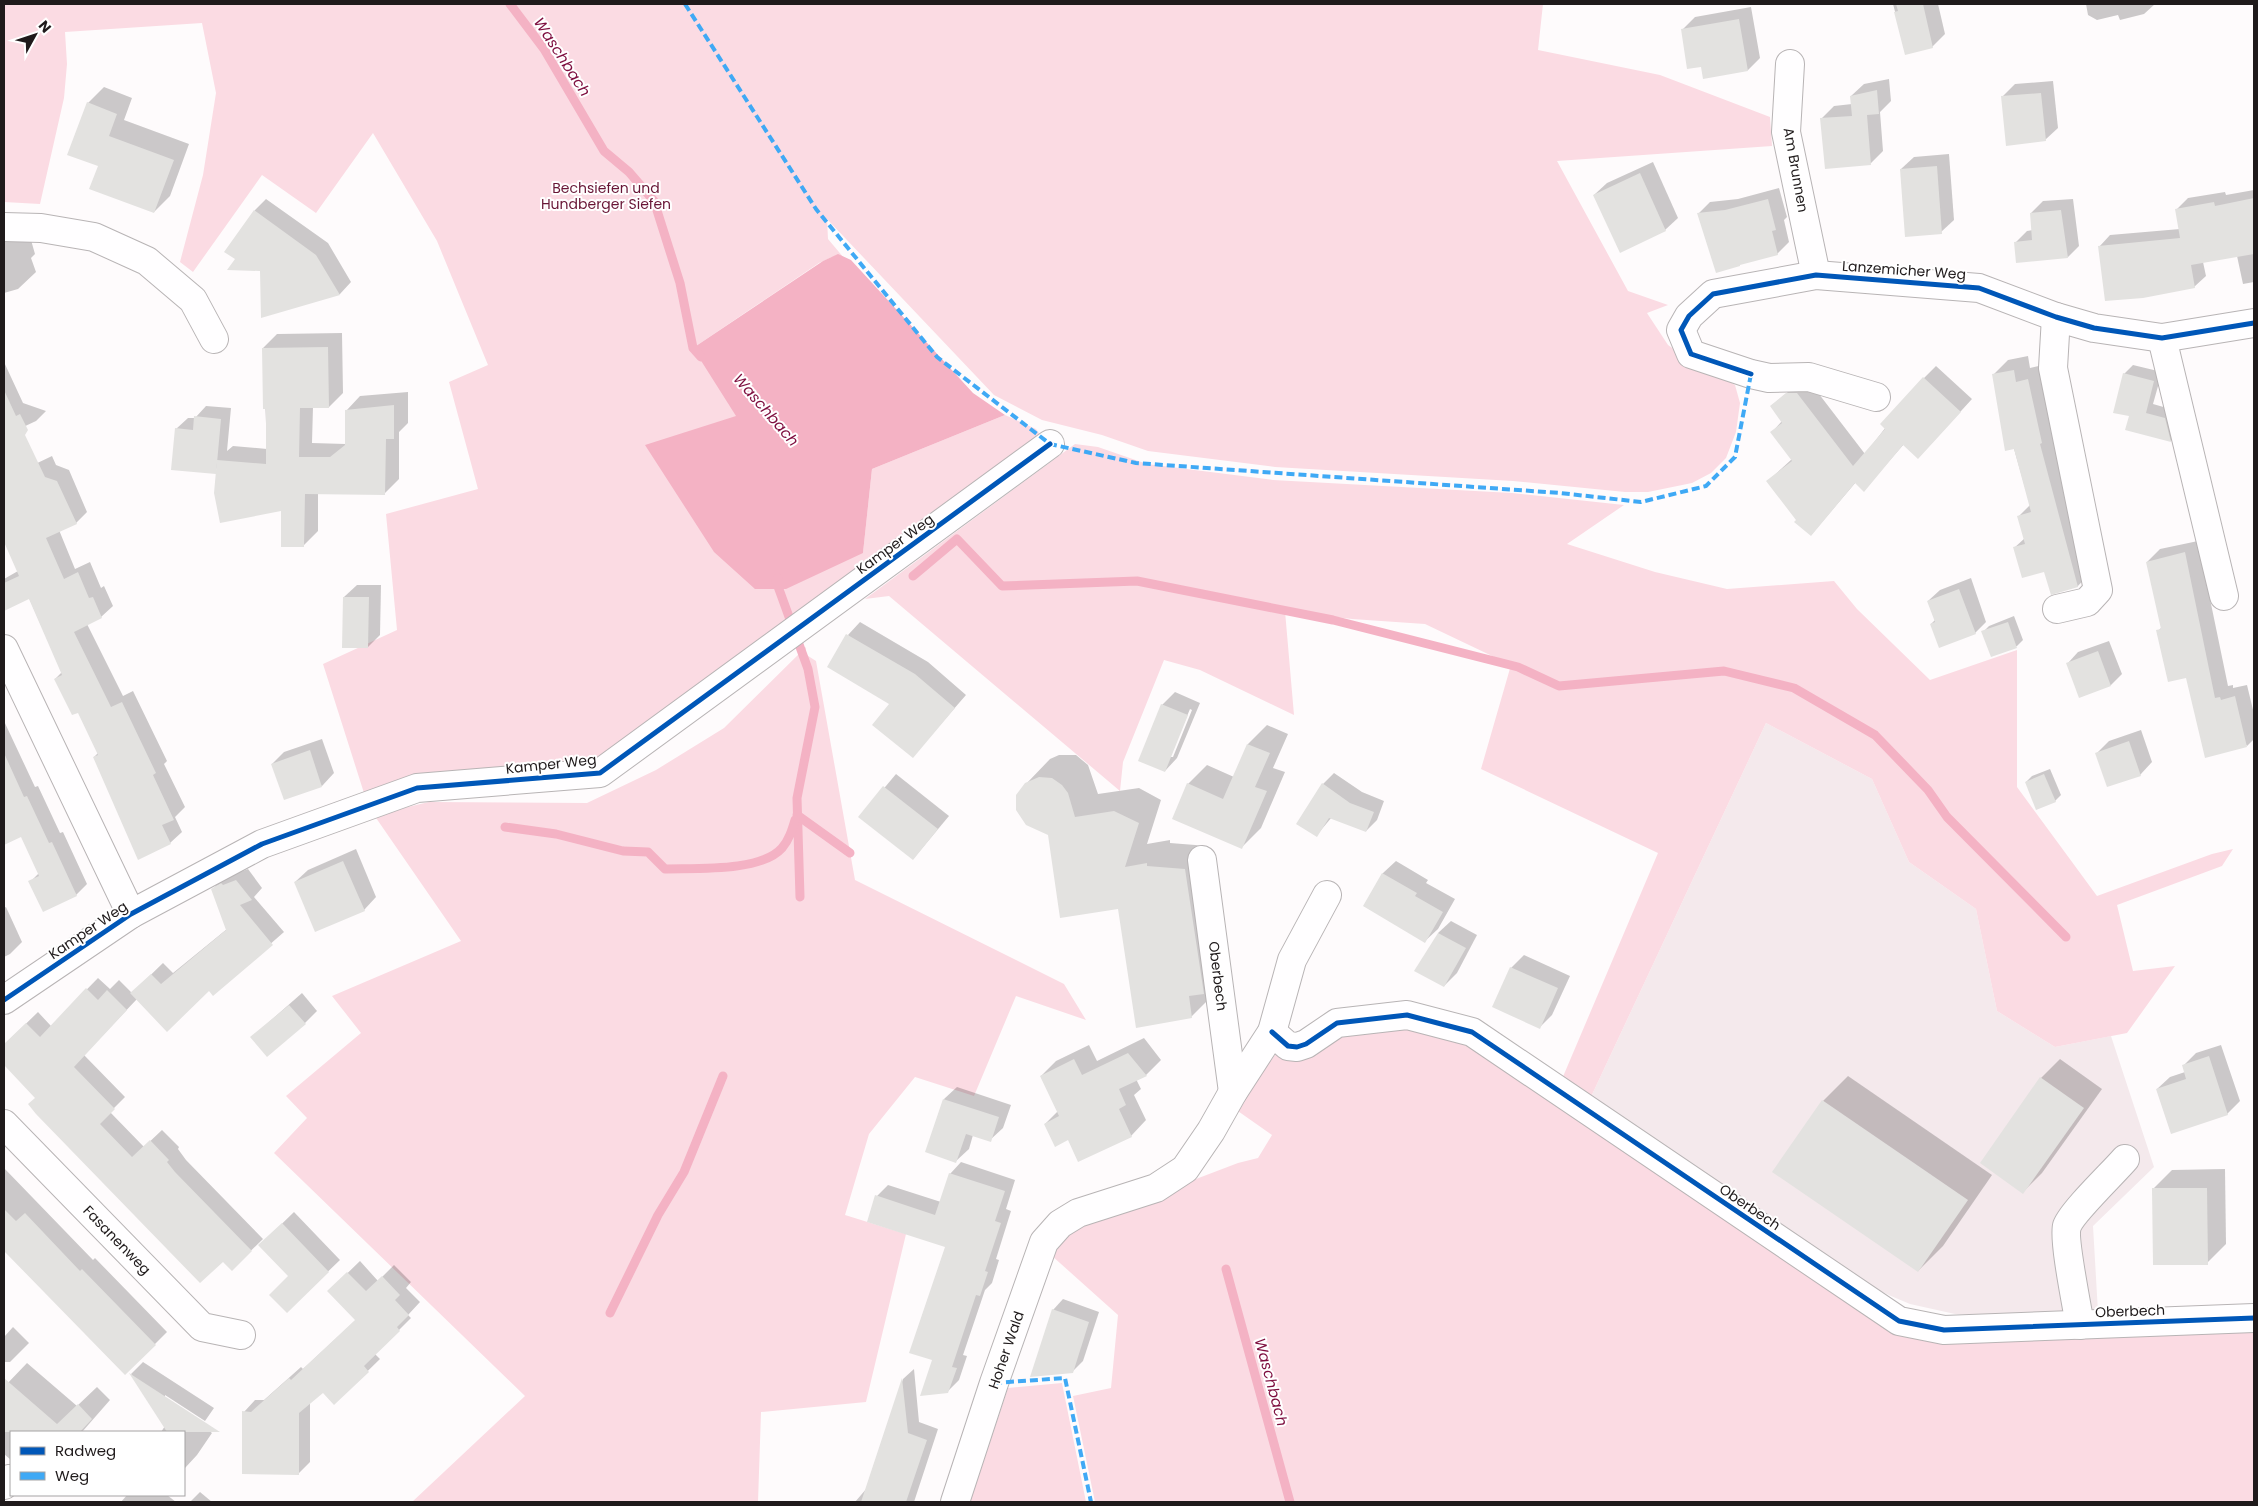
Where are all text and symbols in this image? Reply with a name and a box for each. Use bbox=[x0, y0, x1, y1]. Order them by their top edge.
north arrow bbox=[10, 10, 60, 60]
water label: Waschbach bbox=[529, 13, 596, 100]
text: N bbox=[34, 16, 56, 37]
street label: Am Brunnen bbox=[1779, 126, 1813, 214]
park label: Bechsiefen und Hundberger Siefen bbox=[541, 178, 671, 214]
street label: Lanzemicher Weg bbox=[1841, 256, 1967, 284]
water label: Waschbach bbox=[729, 369, 804, 451]
street label: Kamper Weg bbox=[852, 509, 938, 579]
street label: Kamper Weg bbox=[505, 749, 597, 779]
street label: Kamper Weg bbox=[45, 896, 131, 964]
street label: Oberbech bbox=[1204, 940, 1232, 1012]
street label: Oberbech bbox=[1715, 1179, 1785, 1235]
street label: Fasanenweg bbox=[79, 1201, 155, 1279]
street label: Oberbech bbox=[2095, 1300, 2165, 1322]
street label: Hoher Wald bbox=[983, 1308, 1029, 1392]
water label: Waschbach bbox=[1250, 1336, 1293, 1428]
legend bbox=[10, 1431, 185, 1496]
text: Radweg bbox=[55, 1440, 116, 1461]
text: Weg bbox=[55, 1465, 89, 1486]

